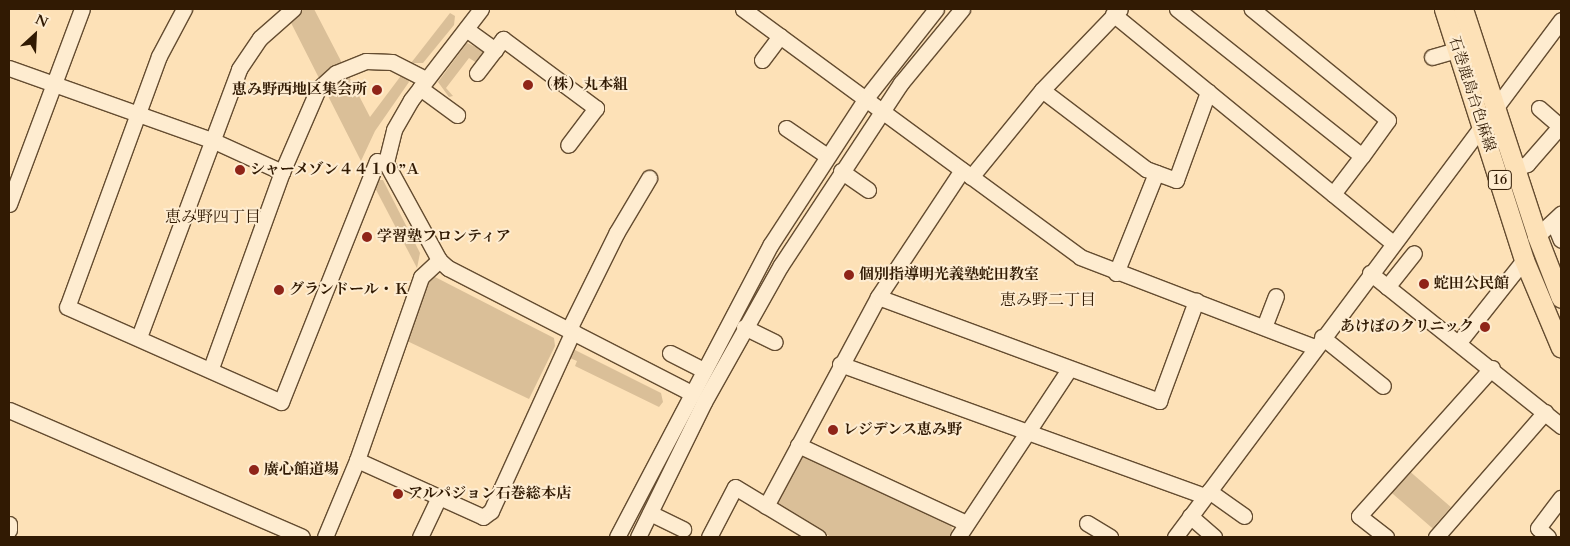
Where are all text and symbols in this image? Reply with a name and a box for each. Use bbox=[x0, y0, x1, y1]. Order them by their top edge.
north arrow bbox=[10, 10, 60, 60]
text: N bbox=[32, 10, 51, 32]
street label: 石巻鹿島台色麻線 bbox=[1445, 34, 1499, 154]
place label: （株）丸本組 bbox=[538, 76, 628, 94]
marker: （株）丸本組 bbox=[522, 79, 534, 91]
place label: 恵み野西地区集会所 bbox=[232, 81, 367, 99]
marker: 恵み野西地区集会所 bbox=[371, 84, 383, 96]
place label: シャーメゾン４４１０”Ａ bbox=[250, 161, 422, 179]
marker: シャーメゾン４４１０”Ａ bbox=[234, 164, 246, 176]
road number: 16 bbox=[1488, 168, 1512, 192]
district label: 恵み野四丁目 bbox=[165, 207, 261, 227]
place label: 学習塾フロンティア bbox=[377, 228, 512, 246]
marker: 学習塾フロンティア bbox=[361, 231, 373, 243]
place label: 個別指導明光義塾蛇田教室 bbox=[859, 266, 1039, 284]
marker: 個別指導明光義塾蛇田教室 bbox=[843, 269, 855, 281]
place label: 蛇田公民館 bbox=[1434, 275, 1509, 293]
marker: 蛇田公民館 bbox=[1418, 278, 1430, 290]
place label: グランドール・Ｋ bbox=[289, 281, 409, 299]
marker: グランドール・Ｋ bbox=[273, 284, 285, 296]
district label: 恵み野二丁目 bbox=[1000, 290, 1096, 310]
place label: あけぼのクリニック bbox=[1339, 318, 1474, 336]
marker: あけぼのクリニック bbox=[1478, 320, 1492, 334]
place label: レジデンス恵み野 bbox=[843, 421, 963, 439]
marker: レジデンス恵み野 bbox=[827, 424, 839, 436]
place label: 廣心館道場 bbox=[264, 461, 339, 479]
marker: 廣心館道場 bbox=[248, 464, 260, 476]
place label: アルパジョン石巻総本店 bbox=[408, 485, 573, 503]
marker: アルパジョン石巻総本店 bbox=[392, 488, 404, 500]

